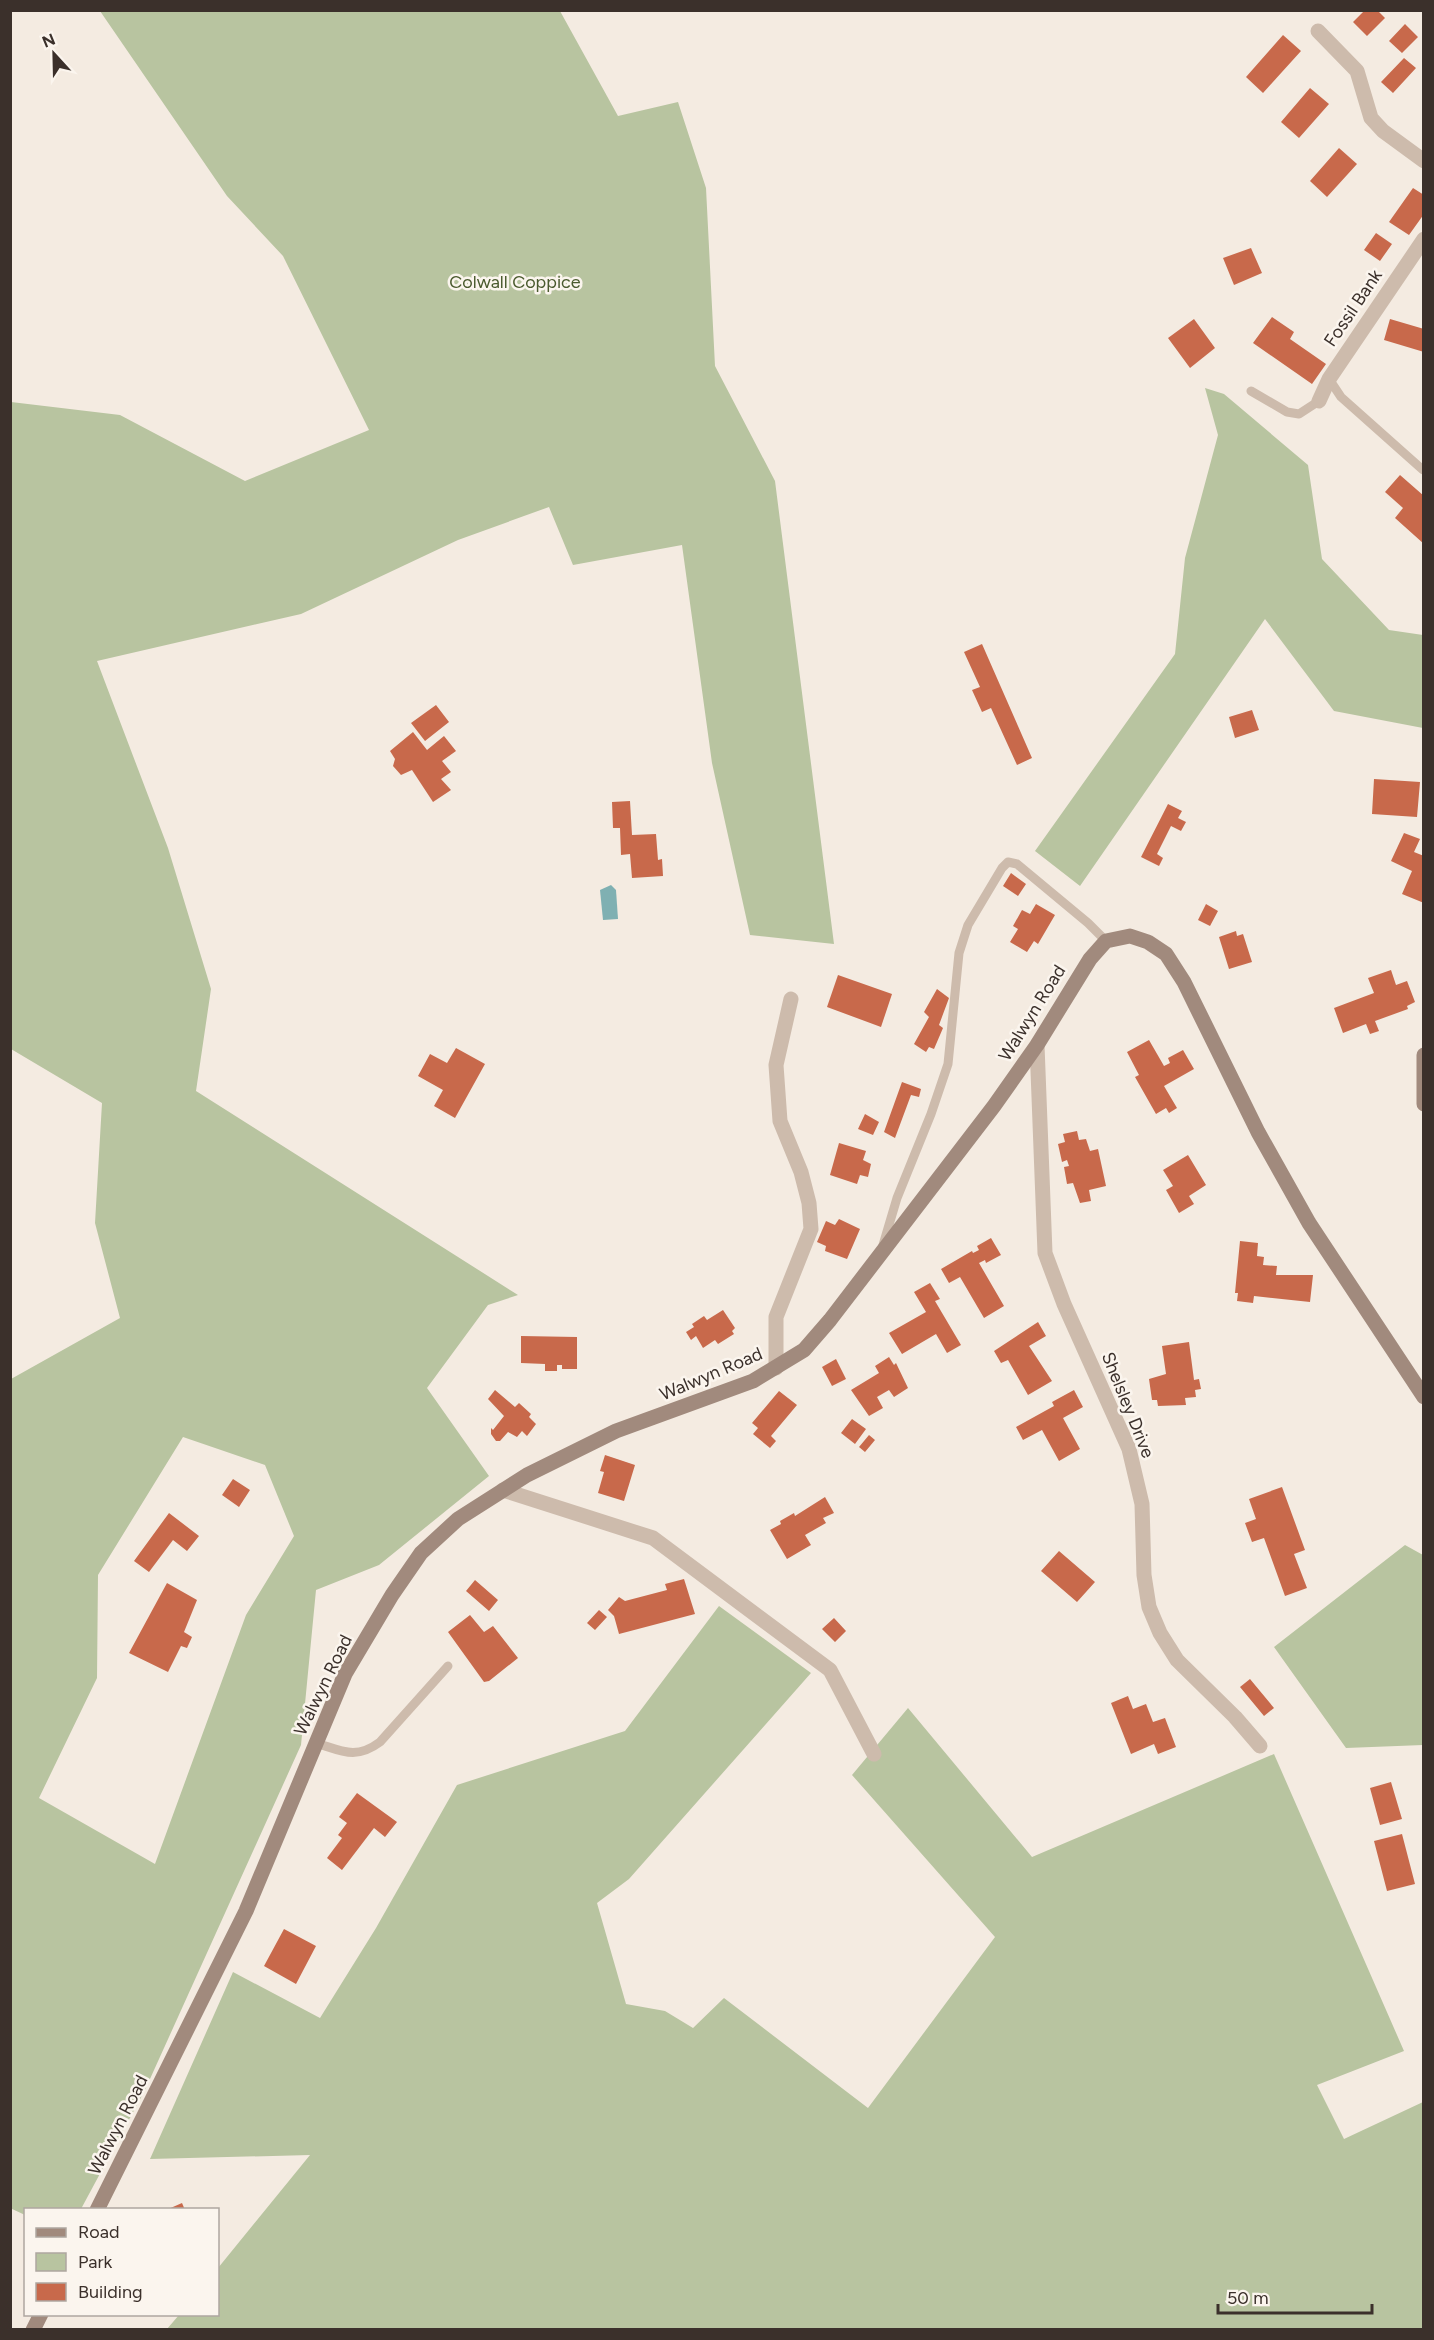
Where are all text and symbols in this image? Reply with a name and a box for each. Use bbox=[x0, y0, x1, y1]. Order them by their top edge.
north arrow bbox=[24, 24, 84, 84]
text: N bbox=[39, 29, 58, 52]
street label: Fossil Bank bbox=[1319, 265, 1387, 351]
park label: Colwall Coppice bbox=[449, 271, 581, 293]
street label: Walwyn Road bbox=[994, 961, 1070, 1065]
street label: Walwyn Road bbox=[656, 1343, 766, 1405]
street label: Shelsley Drive bbox=[1097, 1349, 1159, 1461]
street label: Walwyn Road bbox=[289, 1631, 357, 1739]
street label: Walwyn Road bbox=[83, 2071, 153, 2179]
legend bbox=[24, 2208, 219, 2316]
text: Road bbox=[78, 2221, 119, 2243]
text: Park bbox=[78, 2251, 113, 2273]
scale bar bbox=[1218, 2277, 1372, 2315]
text: Building bbox=[78, 2281, 143, 2303]
text: 50 m bbox=[1227, 2287, 1269, 2309]

